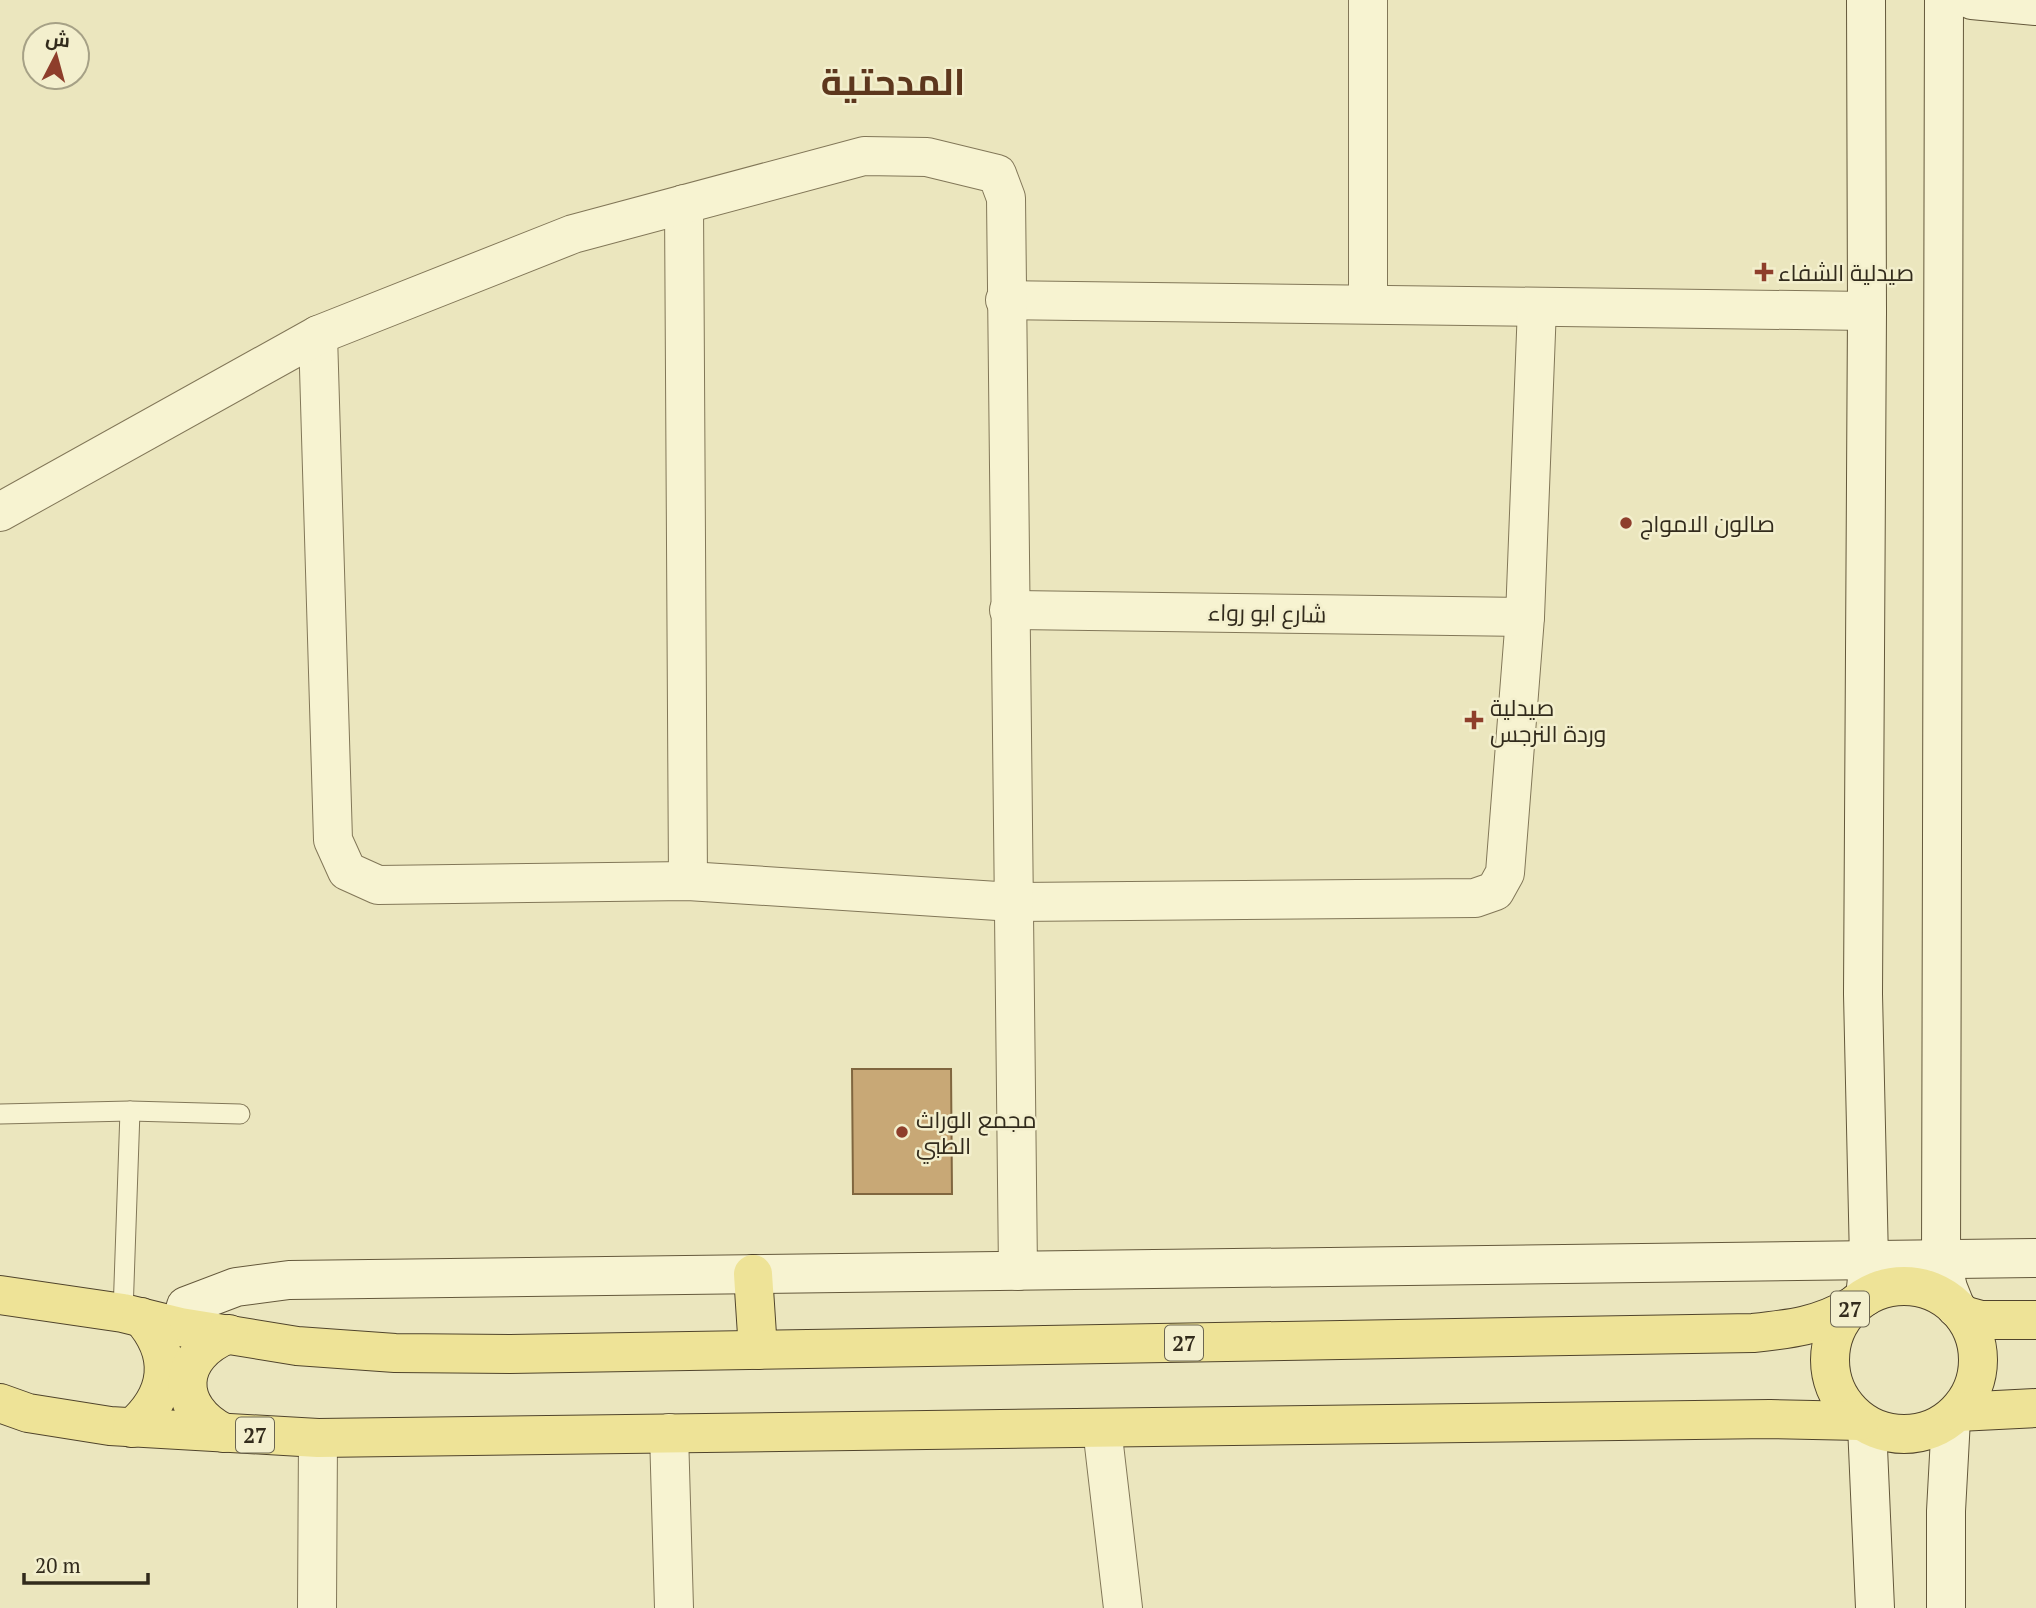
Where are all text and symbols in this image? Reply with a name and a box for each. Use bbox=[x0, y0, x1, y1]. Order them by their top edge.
north arrow bbox=[21, 21, 91, 91]
text: ش bbox=[44, 25, 71, 52]
district label: المدحتية bbox=[821, 57, 965, 106]
place label: صيدلية الشفاء bbox=[1778, 257, 1914, 288]
marker: صيدلية الشفاء bbox=[1756, 264, 1772, 280]
place label: صالون الامواج bbox=[1640, 508, 1775, 540]
marker: صالون الامواج bbox=[1618, 515, 1634, 531]
street label: شارع ابو رواء bbox=[1207, 596, 1327, 631]
place label: صيدلية وردة النرجس bbox=[1490, 692, 1606, 749]
marker: صيدلية وردة النرجس bbox=[1464, 710, 1484, 730]
place label: مجمع الوراث الطبي bbox=[916, 1104, 1036, 1164]
marker: مجمع الوراث الطبي bbox=[894, 1124, 910, 1140]
road number: 27 bbox=[1831, 1292, 1869, 1326]
road number: 27 bbox=[1165, 1326, 1203, 1360]
road number: 27 bbox=[236, 1418, 274, 1452]
scale bar bbox=[24, 1542, 149, 1586]
text: 20 m bbox=[35, 1551, 81, 1579]

